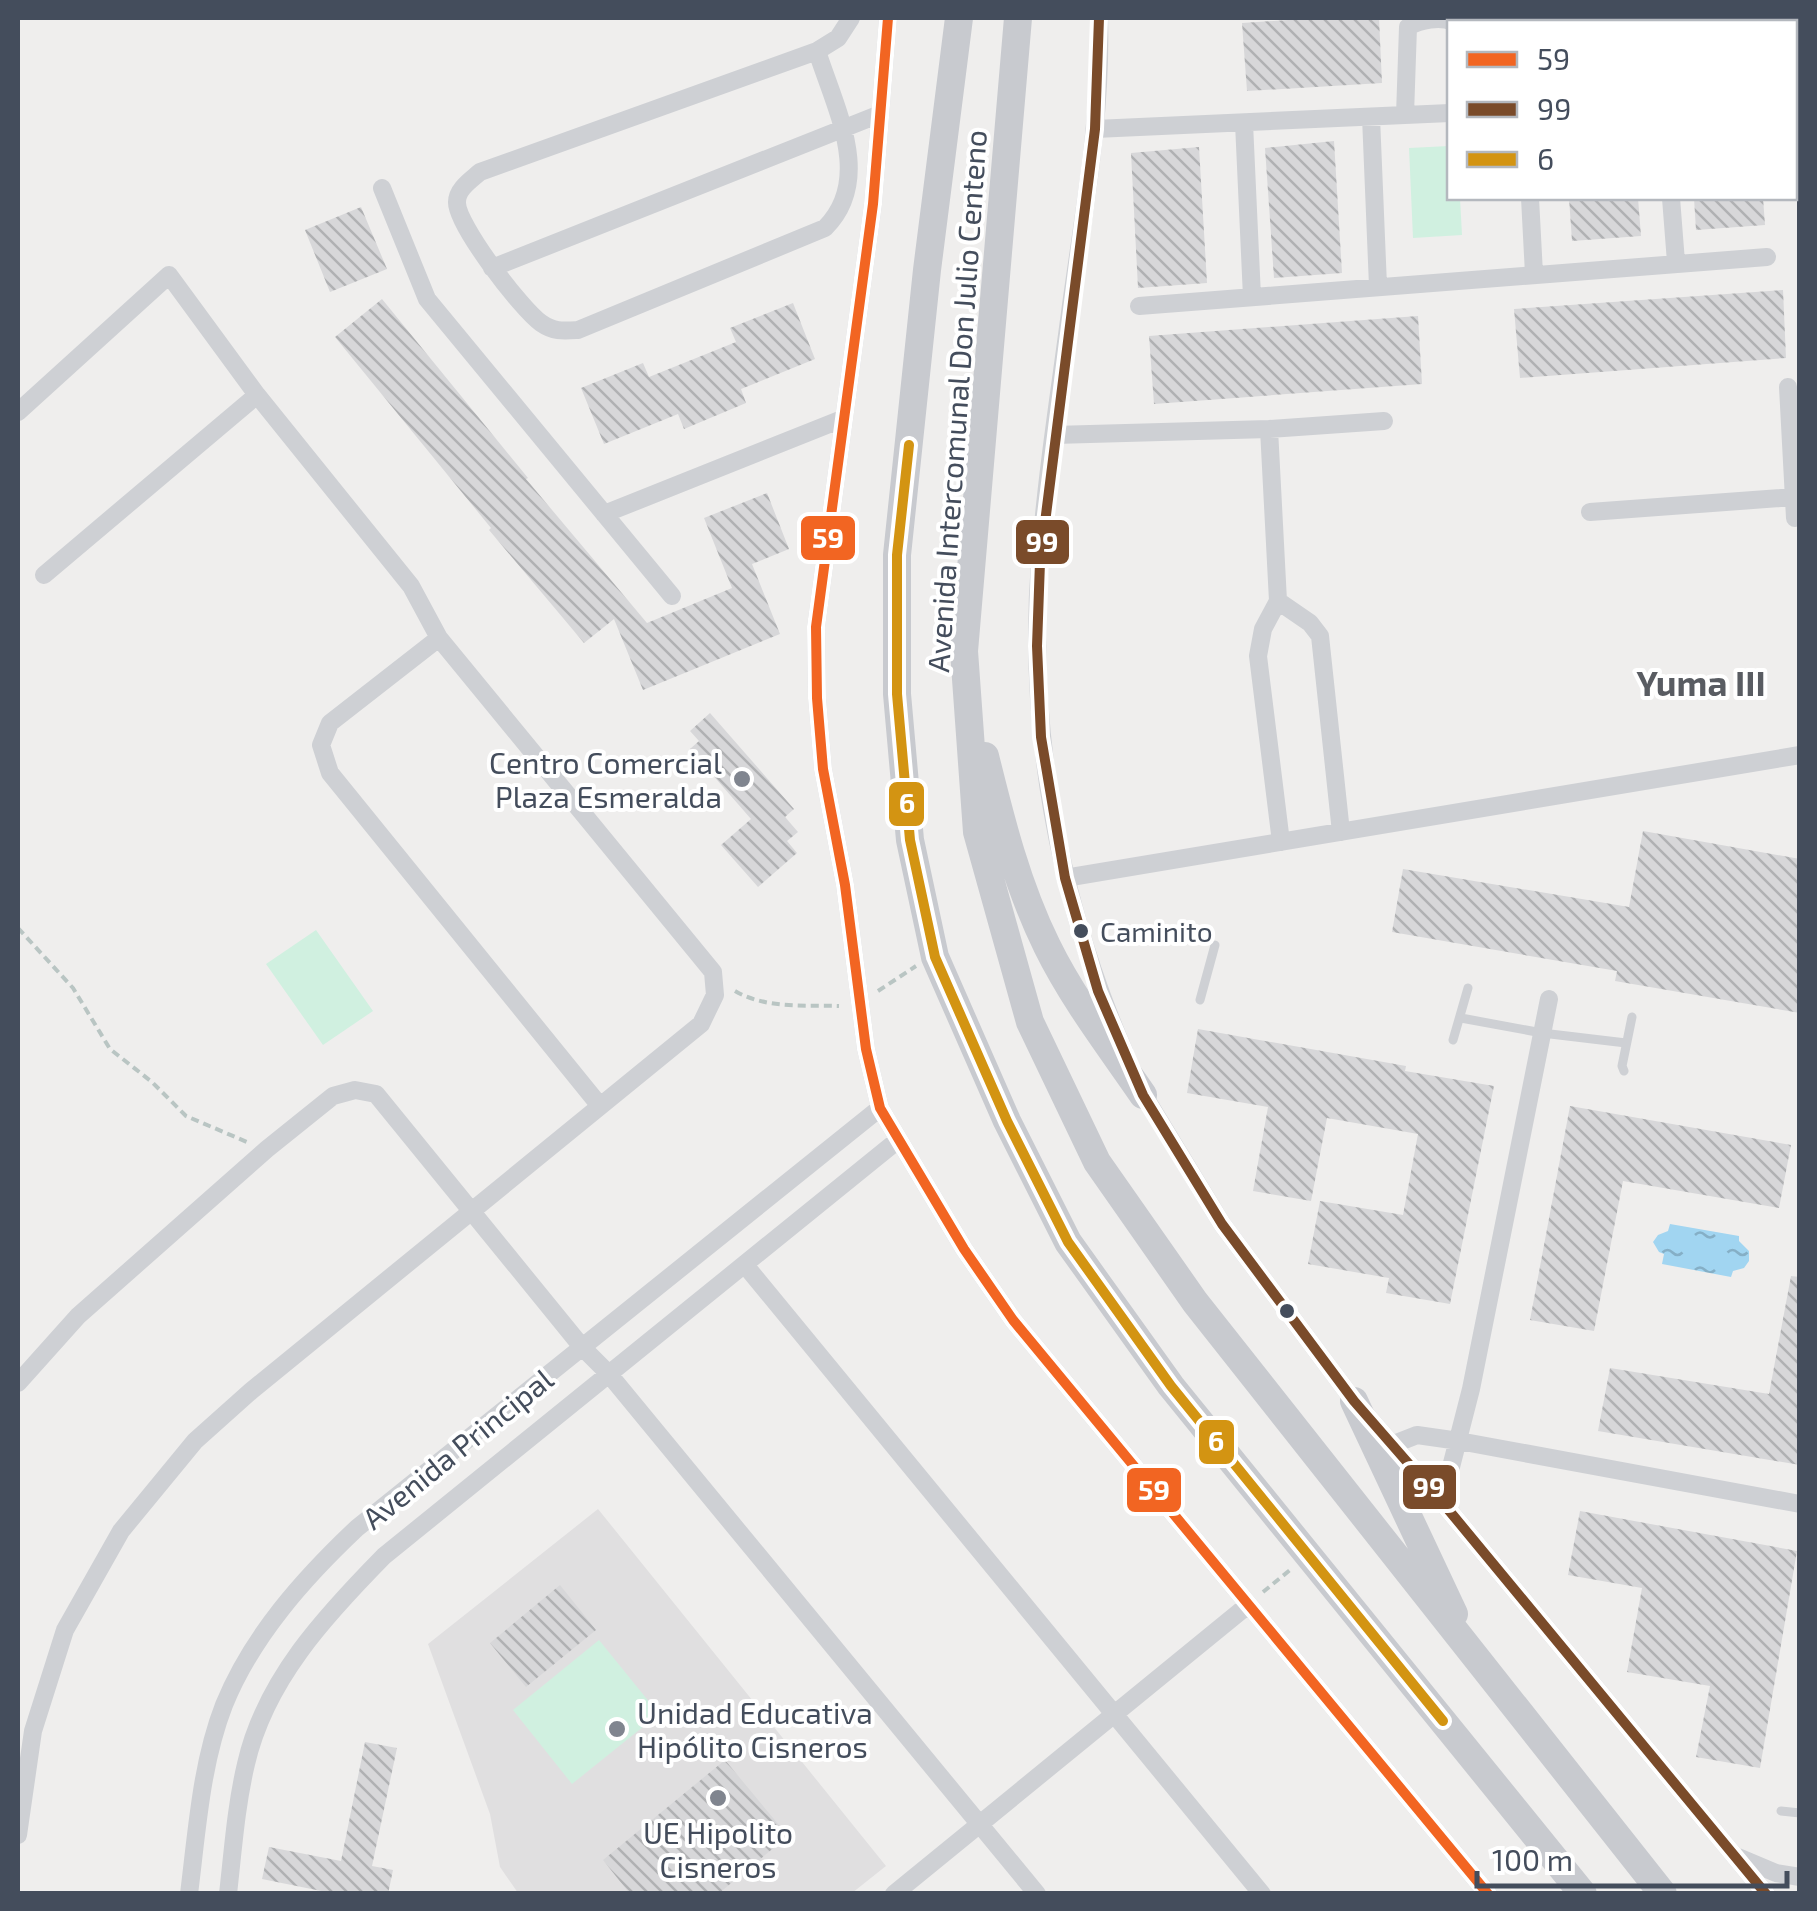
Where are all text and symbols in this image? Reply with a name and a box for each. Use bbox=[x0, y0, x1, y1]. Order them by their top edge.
legend bbox=[1447, 20, 1797, 200]
text: 59 bbox=[1537, 40, 1570, 76]
text: 99 bbox=[1537, 90, 1571, 126]
street label: Avenida Intercomunal Don Julio Centeno bbox=[919, 129, 993, 673]
text: 6 bbox=[1537, 140, 1554, 176]
line badge: 59 bbox=[799, 514, 857, 562]
line badge: 99 bbox=[1014, 518, 1071, 566]
text: 59 bbox=[812, 520, 844, 554]
text: 99 bbox=[1025, 524, 1059, 558]
district label: Yuma III bbox=[1636, 661, 1766, 703]
place label: Centro Comercial Plaza Esmeralda bbox=[489, 744, 722, 814]
marker: Centro Comercial Plaza Esmeralda bbox=[731, 768, 753, 790]
line badge: 6 bbox=[887, 780, 926, 828]
text: 6 bbox=[899, 785, 915, 819]
place label: Caminito bbox=[1100, 914, 1213, 948]
marker: Caminito bbox=[1071, 921, 1091, 941]
unlabelled marker bbox=[1277, 1301, 1297, 1321]
street label: Avenida Principal bbox=[355, 1360, 560, 1536]
line badge: 6 bbox=[1197, 1418, 1236, 1466]
text: 6 bbox=[1208, 1423, 1224, 1457]
line badge: 99 bbox=[1401, 1463, 1458, 1511]
line badge: 59 bbox=[1125, 1466, 1183, 1514]
text: 99 bbox=[1412, 1469, 1446, 1503]
text: 59 bbox=[1138, 1472, 1170, 1506]
place label: Unidad Educativa Hipólito Cisneros bbox=[637, 1694, 873, 1764]
marker: Unidad Educativa Hipólito Cisneros bbox=[606, 1718, 628, 1740]
marker: UE Hipolito Cisneros bbox=[707, 1787, 729, 1809]
place label: UE Hipolito Cisneros bbox=[643, 1814, 793, 1884]
scale bar bbox=[1477, 1826, 1787, 1888]
text: 100 m bbox=[1492, 1841, 1573, 1877]

